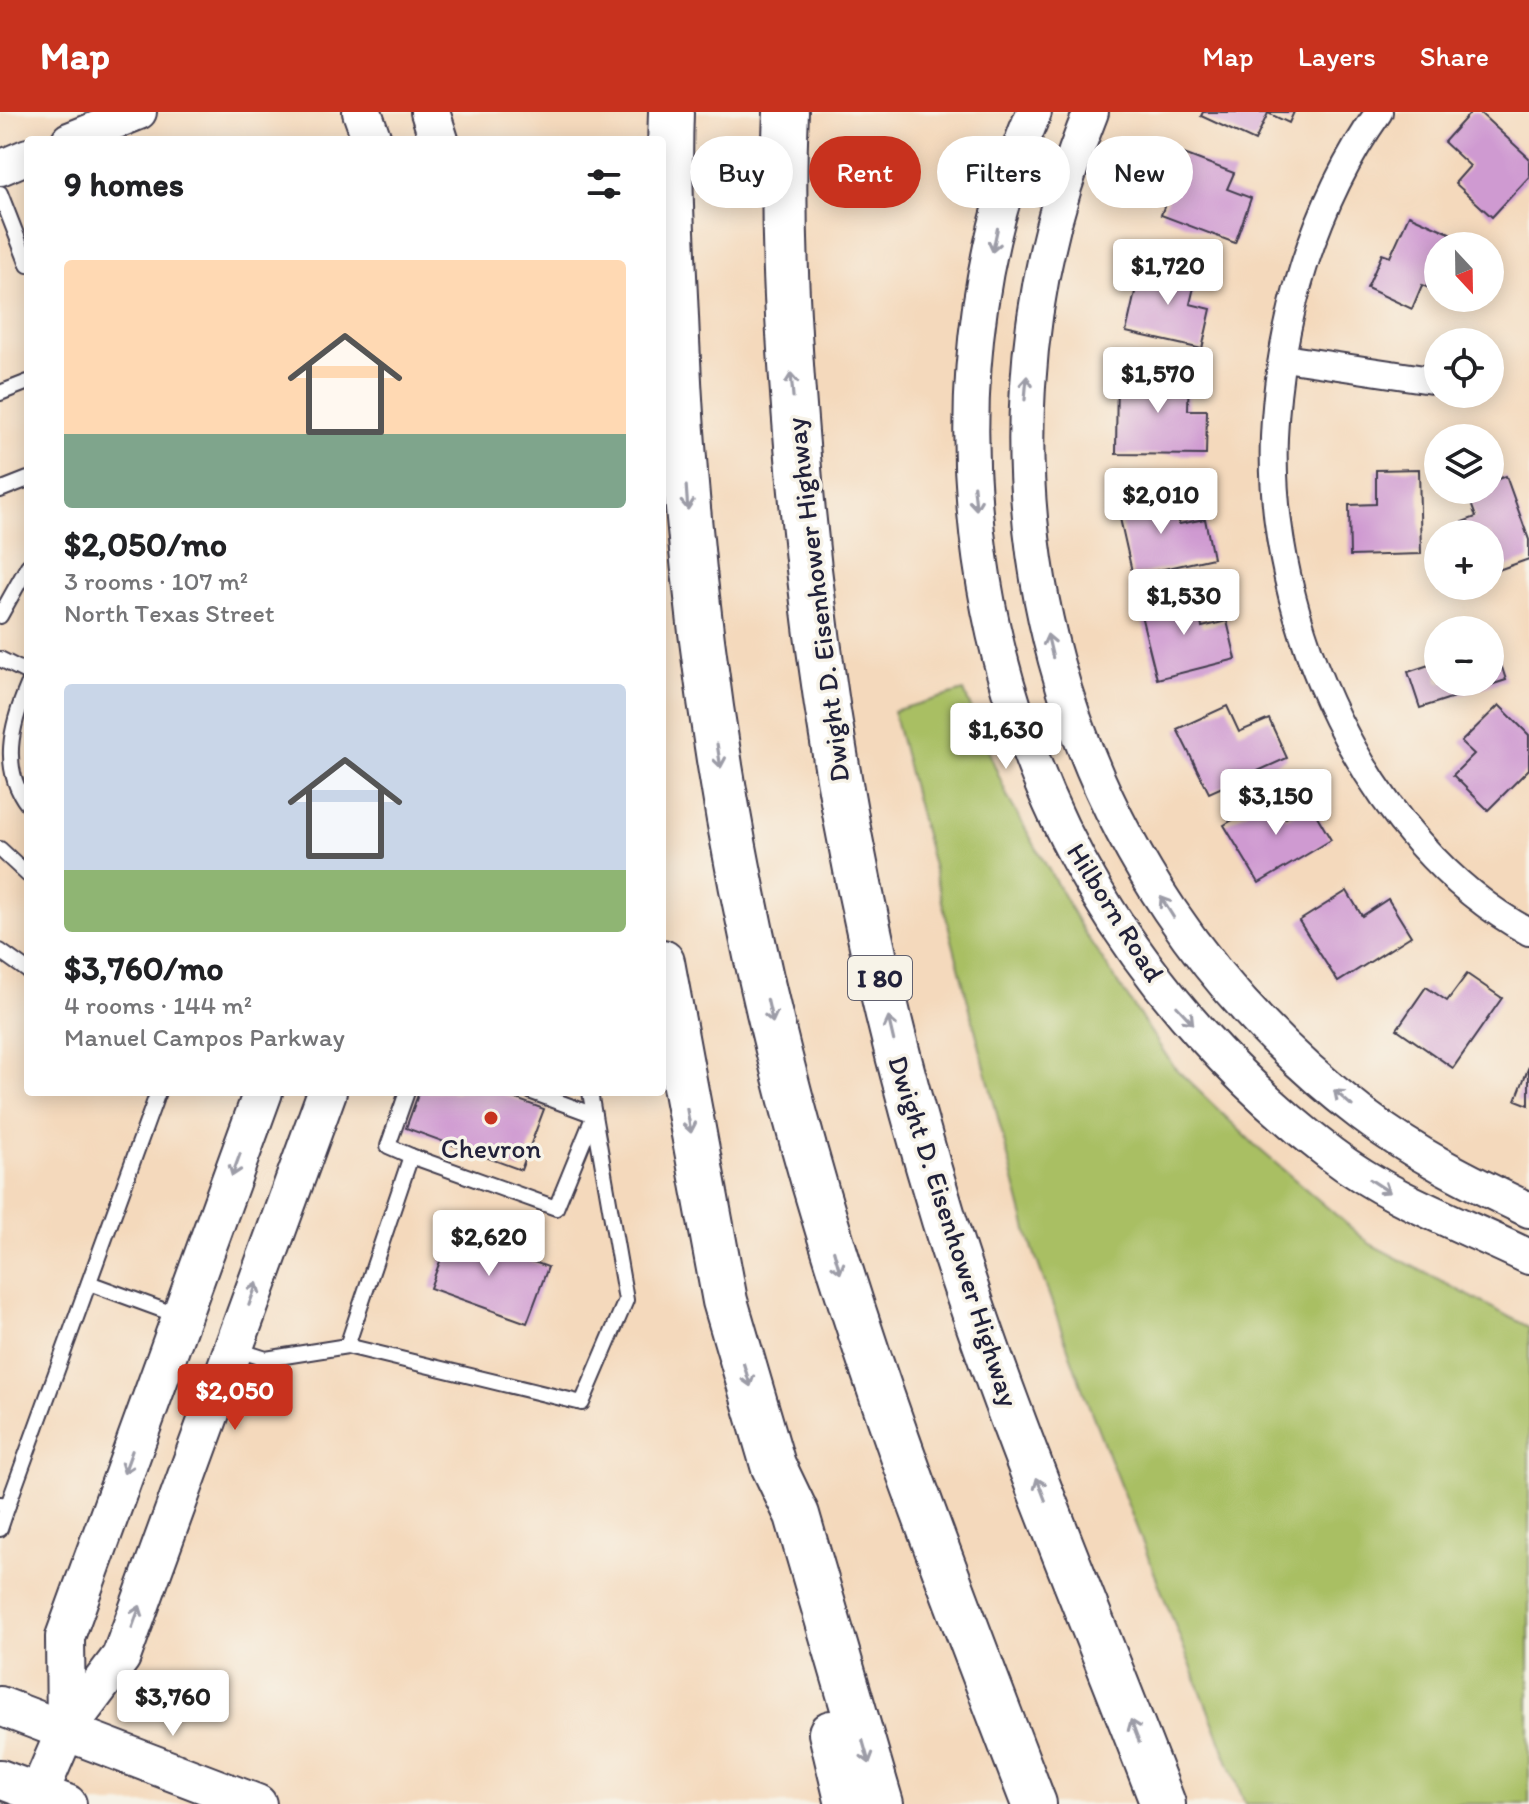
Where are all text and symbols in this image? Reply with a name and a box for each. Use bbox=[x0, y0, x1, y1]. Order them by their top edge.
text: Map bbox=[40, 33, 110, 79]
text: Map bbox=[1202, 39, 1254, 73]
text: Layers bbox=[1298, 39, 1376, 73]
text: Share bbox=[1420, 39, 1489, 73]
chip: Buy bbox=[690, 136, 793, 208]
chip: Rent bbox=[809, 136, 921, 208]
chip: Filters bbox=[937, 136, 1070, 208]
chip: New bbox=[1086, 136, 1193, 208]
icon: filters bbox=[582, 162, 626, 206]
text: 9 homes bbox=[64, 164, 184, 205]
one-way arrow bbox=[987, 227, 1002, 252]
north arrow bbox=[1424, 232, 1504, 312]
map controls bbox=[1424, 232, 1504, 696]
pin: $1,720 bbox=[1103, 239, 1233, 307]
text: $1,720 bbox=[1131, 249, 1205, 281]
icon: home bbox=[273, 312, 417, 456]
button: locate bbox=[1424, 328, 1504, 408]
pin: $1,570 bbox=[1093, 347, 1223, 415]
text: $1,570 bbox=[1121, 357, 1195, 389]
one-way arrow bbox=[784, 372, 799, 399]
one-way arrow bbox=[1019, 375, 1034, 402]
street label: Dwight D. Eisenhower Highway bbox=[778, 416, 856, 784]
button: layers bbox=[1424, 424, 1504, 504]
pin: $2,010 bbox=[1096, 468, 1226, 536]
text: $2,010 bbox=[1122, 478, 1200, 510]
one-way arrow bbox=[680, 484, 695, 511]
one-way arrow bbox=[968, 484, 983, 511]
button: + bbox=[1424, 520, 1504, 600]
text: $2,050/mo bbox=[64, 524, 227, 565]
text: 3 rooms · 107 m² bbox=[64, 565, 248, 597]
pin: $1,530 bbox=[1119, 569, 1249, 637]
text: $1,530 bbox=[1146, 579, 1222, 611]
text: North Texas Street bbox=[64, 597, 275, 629]
button: − bbox=[1424, 616, 1504, 696]
one-way arrow bbox=[1042, 633, 1057, 659]
pin: $1,630 bbox=[941, 703, 1071, 771]
text: $1,630 bbox=[968, 713, 1044, 745]
icon: home bbox=[273, 736, 417, 880]
one-way arrow bbox=[712, 743, 727, 768]
pin: $3,150 bbox=[1211, 769, 1341, 837]
text: $3,150 bbox=[1238, 779, 1314, 811]
street label: Hilborn Road bbox=[1060, 836, 1172, 988]
one-way arrow bbox=[1159, 896, 1175, 919]
text: $3,760/mo bbox=[64, 948, 224, 989]
road number: I 80 bbox=[848, 956, 912, 1000]
text: 4 rooms · 144 m² bbox=[64, 989, 252, 1021]
one-way arrow bbox=[763, 997, 778, 1023]
one-way arrow bbox=[1176, 1005, 1195, 1025]
one-way arrow bbox=[883, 1016, 898, 1042]
text: Manuel Campos Parkway bbox=[64, 1021, 345, 1053]
street label: Dwight D. Eisenhower Highway bbox=[881, 1051, 1027, 1411]
one-way arrow bbox=[1333, 1089, 1354, 1107]
one-way arrow bbox=[682, 1108, 697, 1134]
marker: Chevron bbox=[482, 1109, 500, 1127]
place label: Chevron bbox=[441, 1131, 541, 1165]
one-way arrow bbox=[228, 1152, 242, 1177]
one-way arrow bbox=[1368, 1178, 1390, 1194]
pin: $2,620 bbox=[424, 1210, 554, 1278]
text: $2,620 bbox=[451, 1220, 527, 1252]
one-way arrow bbox=[831, 1248, 846, 1274]
one-way arrow bbox=[246, 1282, 261, 1307]
one-way arrow bbox=[740, 1361, 755, 1387]
pin: $2,050 bbox=[170, 1364, 300, 1432]
text: $2,050 bbox=[196, 1374, 274, 1406]
one-way arrow bbox=[120, 1450, 134, 1474]
one-way arrow bbox=[1033, 1477, 1047, 1502]
one-way arrow bbox=[129, 1605, 144, 1630]
pin: $3,760 bbox=[108, 1670, 238, 1738]
text: $3,760 bbox=[135, 1680, 211, 1712]
one-way arrow bbox=[1127, 1719, 1141, 1744]
one-way arrow bbox=[859, 1738, 874, 1764]

